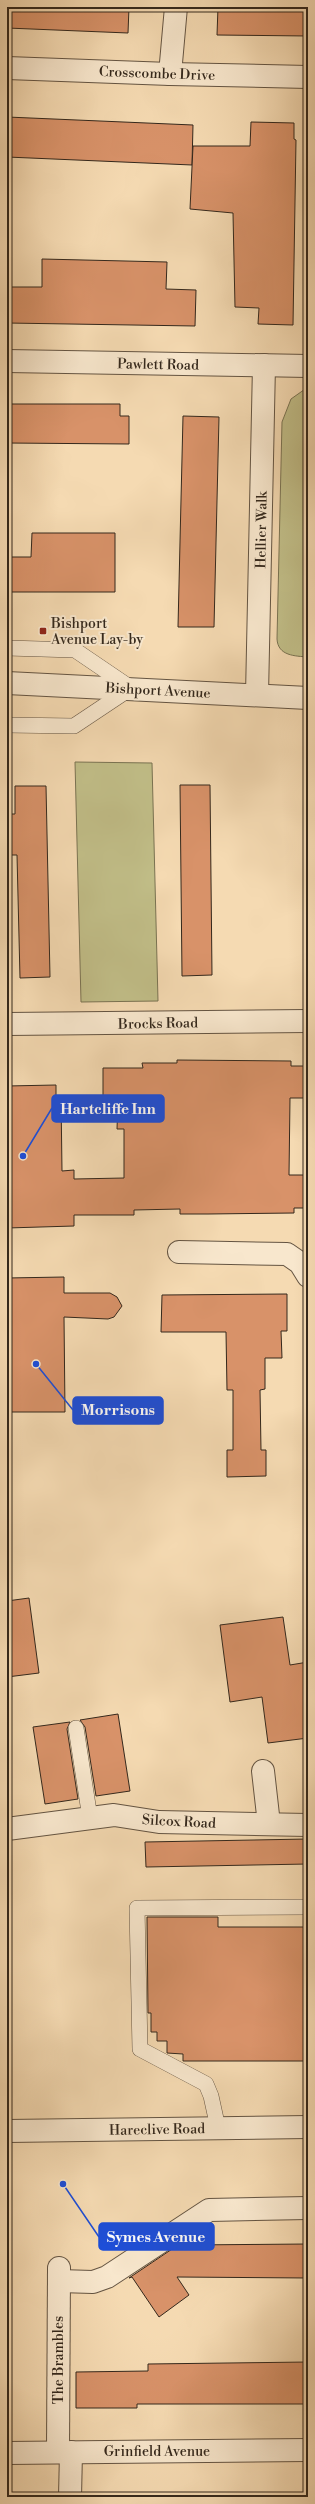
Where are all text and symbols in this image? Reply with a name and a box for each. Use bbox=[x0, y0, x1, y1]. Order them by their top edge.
street label: Crosscombe Drive bbox=[98, 63, 215, 85]
street label: Pawlett Road bbox=[117, 355, 199, 375]
street label: Hellier Walk bbox=[252, 490, 272, 569]
place label: Bishport Avenue Lay-by bbox=[50, 615, 143, 649]
marker: Bishport Avenue Lay-by bbox=[38, 626, 48, 636]
street label: Bishport Avenue bbox=[104, 679, 211, 703]
street label: Brocks Road bbox=[117, 1014, 198, 1034]
callout: Hartcliffe Inn bbox=[52, 1095, 164, 1122]
text: Hartcliffe Inn bbox=[60, 1100, 157, 1119]
callout: Morrisons bbox=[73, 1397, 163, 1424]
text: Morrisons bbox=[81, 1401, 155, 1420]
street label: Silcox Road bbox=[142, 1811, 216, 1833]
street label: Hareclive Road bbox=[109, 2120, 205, 2140]
callout: Symes Avenue bbox=[99, 2223, 214, 2250]
text: Symes Avenue bbox=[107, 2228, 205, 2247]
street label: The Brambles bbox=[50, 2316, 68, 2404]
street label: Grinfield Avenue bbox=[104, 2443, 210, 2461]

